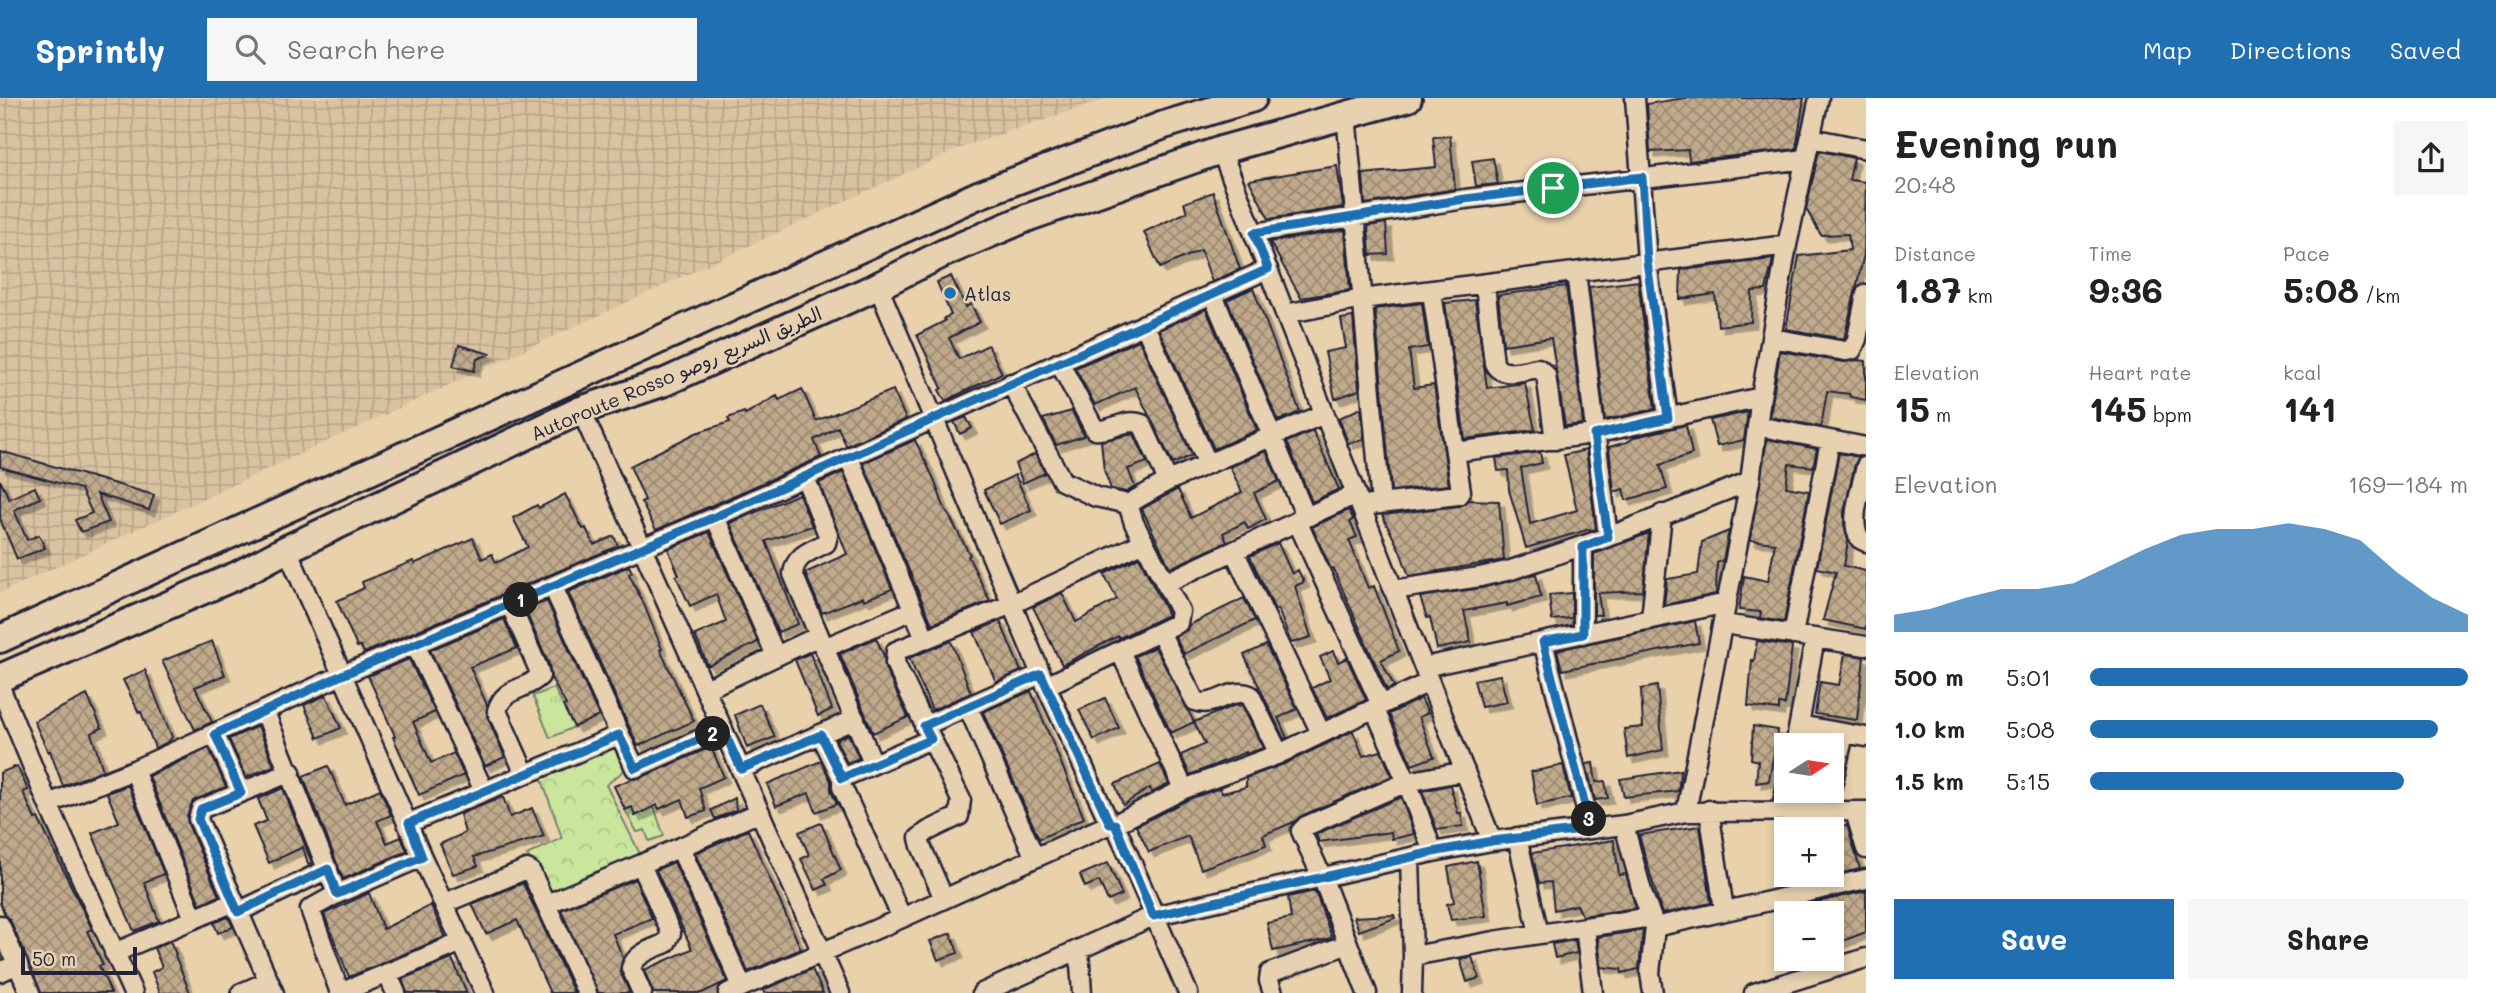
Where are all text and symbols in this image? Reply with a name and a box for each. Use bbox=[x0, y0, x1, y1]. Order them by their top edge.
search box bbox=[207, 18, 697, 81]
text: Sprintly bbox=[35, 28, 165, 71]
icon: search bbox=[231, 30, 269, 68]
text: Search here bbox=[287, 32, 445, 66]
text: Map bbox=[2143, 34, 2192, 65]
text: Directions bbox=[2230, 34, 2352, 65]
text: Saved bbox=[2390, 34, 2461, 65]
text: Evening run bbox=[1894, 118, 2118, 168]
button: share bbox=[2394, 121, 2468, 195]
pin bbox=[1523, 158, 1583, 218]
icon: arrive bbox=[1534, 169, 1572, 207]
text: 20:48 bbox=[1894, 169, 1956, 199]
text: Distance bbox=[1894, 241, 1976, 266]
text: Time bbox=[2089, 241, 2132, 266]
text: Pace bbox=[2283, 241, 2330, 266]
text: 1.87 bbox=[1894, 266, 1961, 312]
text: 9:36 bbox=[2089, 266, 2163, 312]
text: 5:08 bbox=[2283, 266, 2359, 312]
place label: Atlas bbox=[964, 281, 1011, 306]
text: km bbox=[1961, 283, 1993, 308]
text: /km bbox=[2359, 283, 2400, 308]
marker: Atlas bbox=[942, 285, 958, 301]
street label: Autoroute Rosso الطريق السريع روصو bbox=[527, 300, 826, 448]
text: Elevation bbox=[1894, 360, 1979, 385]
text: Heart rate bbox=[2089, 360, 2191, 385]
text: kcal bbox=[2283, 360, 2321, 385]
text: 15 bbox=[1894, 385, 1930, 431]
text: 145 bbox=[2089, 385, 2147, 431]
text: 141 bbox=[2283, 385, 2337, 431]
text: m bbox=[1930, 402, 1951, 427]
text: bpm bbox=[2147, 402, 2192, 427]
text: Elevation bbox=[1894, 469, 1997, 499]
text: 169–184 m bbox=[2348, 469, 2468, 499]
pin: 1 bbox=[504, 582, 538, 618]
text: 1 bbox=[516, 587, 525, 612]
text: 500 m bbox=[1894, 662, 1964, 692]
text: 5:01 bbox=[2006, 662, 2051, 692]
text: 1.0 km bbox=[1894, 714, 1965, 744]
text: 5:08 bbox=[2006, 714, 2055, 744]
pin: 2 bbox=[696, 716, 730, 752]
text: 2 bbox=[707, 721, 718, 746]
north arrow bbox=[1774, 733, 1844, 803]
map controls bbox=[1774, 733, 1844, 971]
text: 1.5 km bbox=[1894, 766, 1964, 796]
text: 5:15 bbox=[2006, 766, 2050, 796]
pin: 3 bbox=[1572, 802, 1606, 836]
text: 3 bbox=[1583, 806, 1594, 831]
button: + bbox=[1774, 817, 1844, 887]
button: Save bbox=[1894, 899, 2174, 979]
button: Share bbox=[2188, 899, 2468, 979]
button: − bbox=[1774, 901, 1844, 971]
scale bar bbox=[21, 944, 136, 976]
text: 50 m bbox=[32, 946, 76, 971]

